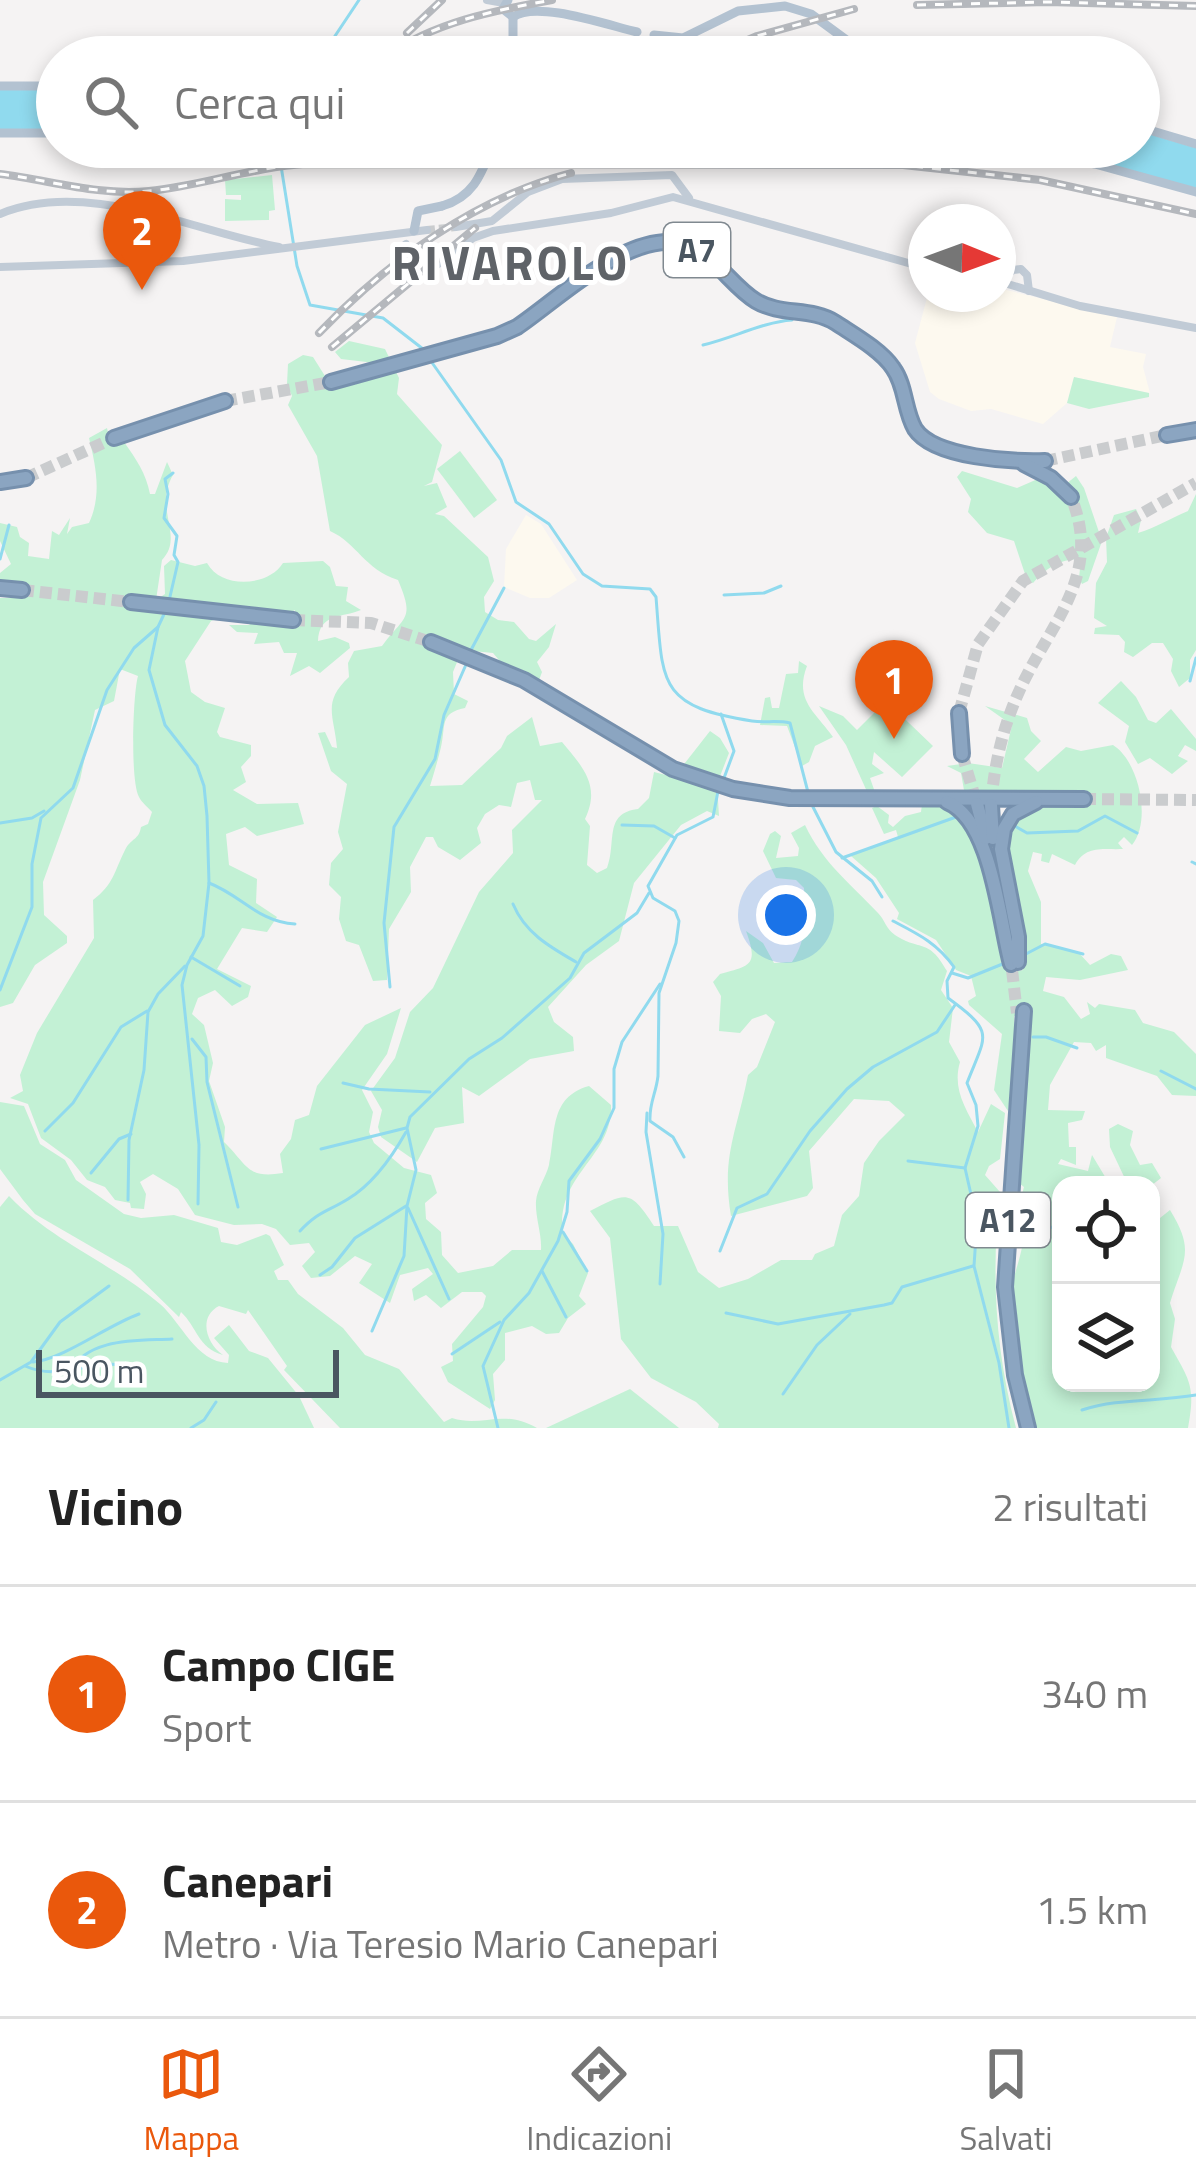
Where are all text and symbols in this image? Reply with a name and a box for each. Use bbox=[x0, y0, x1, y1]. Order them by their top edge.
search box bbox=[36, 36, 1160, 168]
text: Cerca qui bbox=[174, 68, 345, 136]
icon: search bbox=[78, 69, 144, 135]
pin: 2 bbox=[103, 191, 181, 290]
north arrow bbox=[908, 204, 1016, 312]
road number: A7 bbox=[664, 223, 730, 277]
district label: RIVAROLO bbox=[392, 226, 630, 299]
pin: 1 bbox=[855, 640, 933, 739]
your location bbox=[756, 885, 816, 945]
map controls bbox=[1052, 1176, 1160, 1392]
button: locate bbox=[1052, 1176, 1160, 1284]
road number: A12 bbox=[966, 1193, 1050, 1247]
button: layers bbox=[1052, 1284, 1160, 1392]
scale bar bbox=[36, 1344, 339, 1397]
text: 500 m bbox=[54, 1346, 144, 1396]
text: Vicino bbox=[48, 1467, 183, 1545]
text: 2 risultati bbox=[992, 1477, 1148, 1536]
text: Campo CIGE bbox=[162, 1630, 395, 1698]
text: 1 bbox=[76, 1664, 98, 1723]
text: 340 m bbox=[1041, 1664, 1148, 1723]
text: Sport bbox=[162, 1698, 251, 1757]
text: Canepari bbox=[162, 1846, 333, 1914]
text: 2 bbox=[76, 1880, 98, 1939]
text: 1.5 km bbox=[1036, 1880, 1148, 1939]
text: Metro · Via Teresio Mario Canepari bbox=[162, 1914, 719, 1973]
tab: Mappa bbox=[144, 2041, 239, 2163]
tab: Indicazioni bbox=[526, 2041, 672, 2163]
tab: Salvati bbox=[959, 2041, 1052, 2163]

